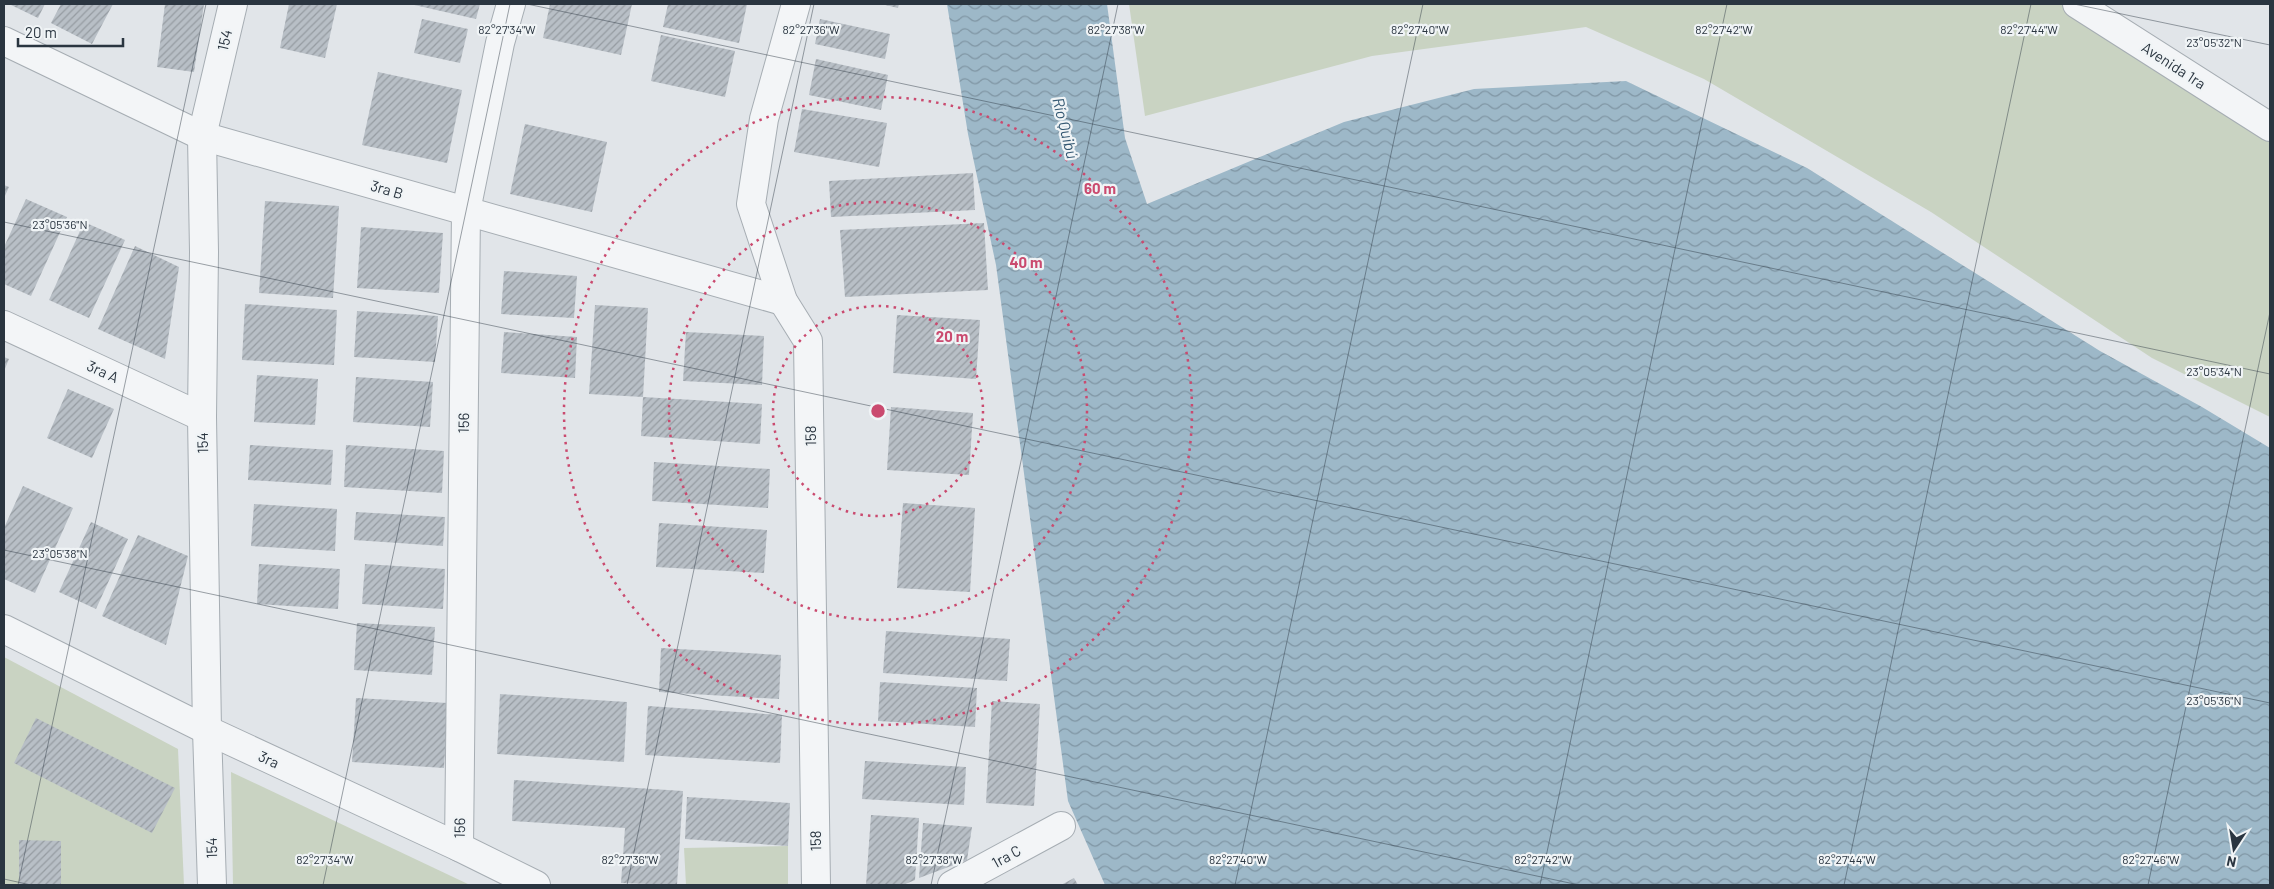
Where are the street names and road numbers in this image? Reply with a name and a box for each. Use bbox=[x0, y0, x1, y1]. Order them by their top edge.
street label: 154 bbox=[213, 28, 235, 52]
street label: Avenida 1ra bbox=[2139, 38, 2209, 92]
street label: 3ra B bbox=[369, 176, 405, 202]
street label: 3ra A bbox=[84, 356, 122, 386]
street label: 156 bbox=[454, 413, 472, 433]
street label: 158 bbox=[801, 425, 819, 447]
street label: 154 bbox=[193, 432, 211, 454]
street label: 3ra bbox=[256, 746, 282, 772]
street label: 156 bbox=[450, 818, 468, 838]
street label: 158 bbox=[806, 830, 824, 852]
street label: 154 bbox=[202, 837, 220, 859]
street label: 1ra C bbox=[988, 841, 1024, 871]

